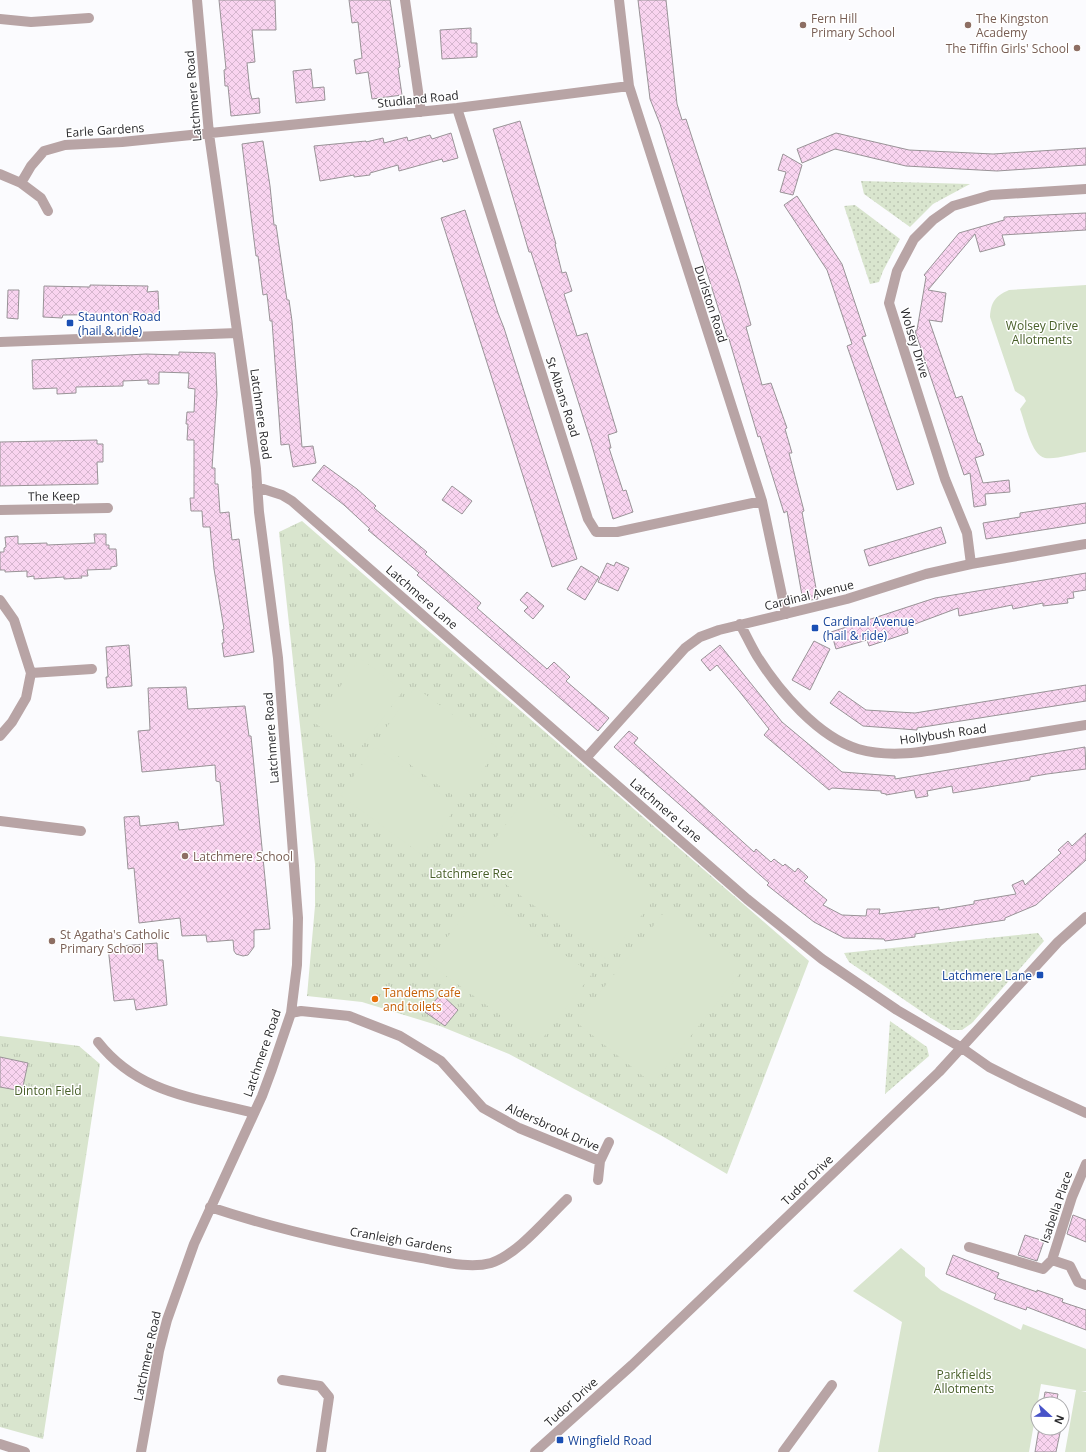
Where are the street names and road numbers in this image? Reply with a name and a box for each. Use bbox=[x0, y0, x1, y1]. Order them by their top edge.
street label: Latchmere Road bbox=[181, 50, 205, 142]
street label: Studland Road bbox=[376, 86, 460, 112]
street label: Earle Gardens bbox=[65, 119, 145, 141]
street label: Durlston Road bbox=[691, 263, 731, 345]
street label: Wolsey Drive bbox=[896, 306, 934, 380]
street label: St Albans Road bbox=[542, 355, 584, 439]
street label: Latchmere Road bbox=[246, 367, 276, 461]
street label: The Keep bbox=[28, 487, 80, 505]
street label: Latchmere Lane bbox=[382, 561, 462, 633]
street label: Cardinal Avenue bbox=[763, 576, 856, 614]
street label: Latchmere Road bbox=[259, 692, 283, 784]
street label: Hollybush Road bbox=[898, 719, 988, 749]
street label: Latchmere Lane bbox=[626, 774, 706, 846]
street label: Latchmere Road bbox=[239, 1007, 285, 1099]
street label: Aldersbrook Drive bbox=[503, 1099, 603, 1155]
street label: Tudor Drive bbox=[777, 1151, 837, 1209]
street label: Isabella Place bbox=[1036, 1169, 1076, 1245]
street label: Cranleigh Gardens bbox=[348, 1223, 454, 1257]
street label: Latchmere Road bbox=[129, 1309, 165, 1403]
street label: Tudor Drive bbox=[541, 1373, 601, 1430]

